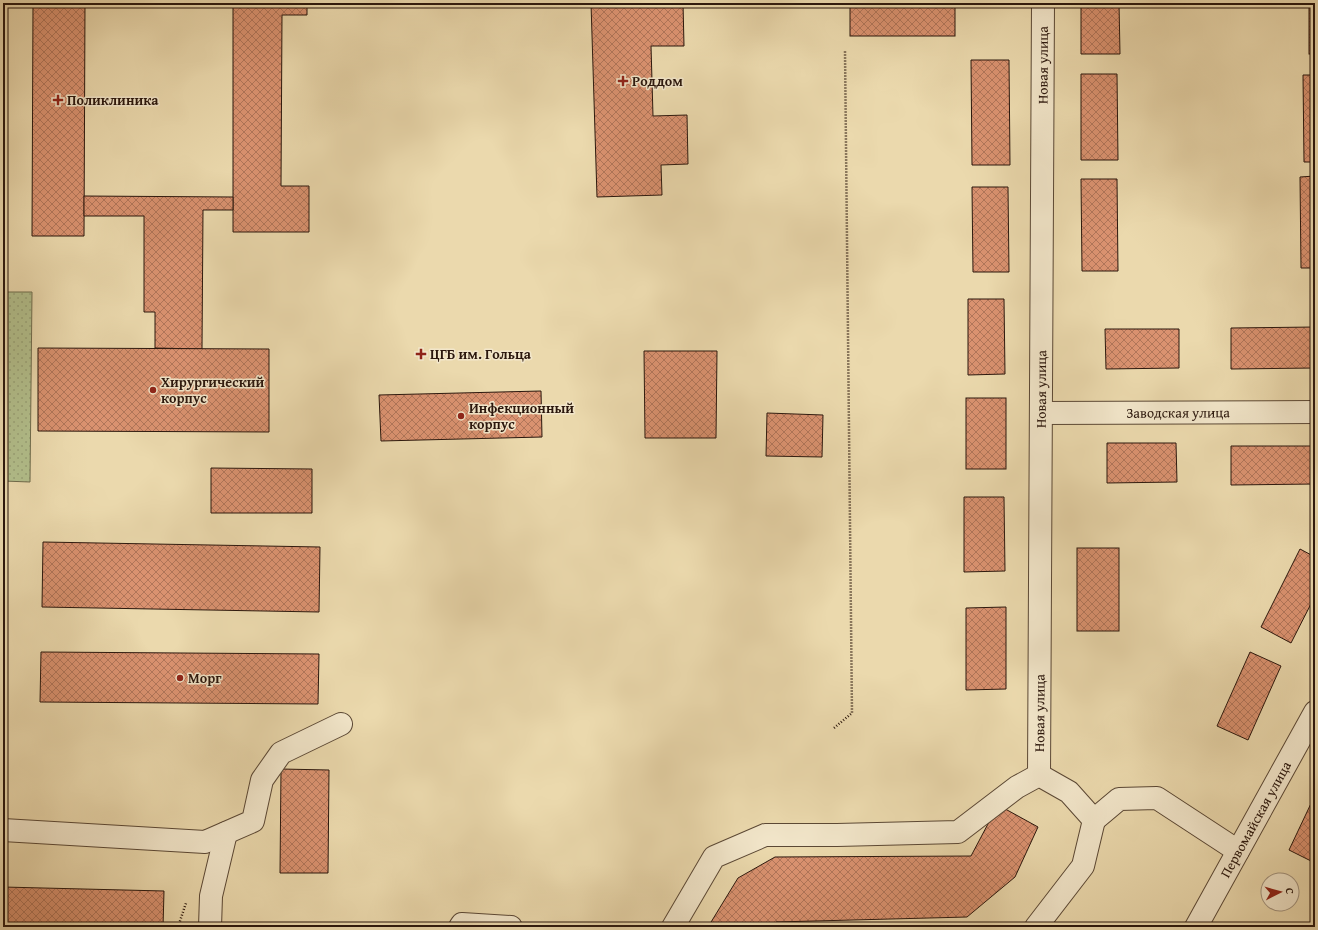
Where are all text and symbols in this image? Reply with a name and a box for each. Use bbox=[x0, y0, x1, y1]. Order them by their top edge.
street label: Новая улица bbox=[1032, 26, 1053, 104]
place label: Роддом bbox=[632, 71, 683, 91]
marker: Роддом bbox=[617, 75, 629, 87]
place label: Поликлиника bbox=[67, 90, 159, 110]
marker: Поликлиника bbox=[52, 94, 64, 106]
place label: ЦГБ им. Гольца bbox=[430, 344, 532, 364]
marker: ЦГБ им. Гольца bbox=[415, 348, 427, 360]
street label: Новая улица bbox=[1031, 350, 1051, 428]
place label: Хирургический корпус bbox=[161, 372, 264, 408]
marker: Хирургический корпус bbox=[148, 385, 158, 395]
place label: Инфекционный корпус bbox=[469, 398, 574, 434]
street label: Заводская улица bbox=[1126, 402, 1230, 423]
marker: Инфекционный корпус bbox=[456, 411, 466, 421]
place label: Морг bbox=[188, 668, 222, 688]
marker: Морг bbox=[175, 673, 185, 683]
street label: Новая улица bbox=[1029, 674, 1050, 752]
street label: Первомайская улица bbox=[1215, 757, 1296, 881]
north arrow bbox=[1260, 872, 1300, 912]
text: С bbox=[1282, 887, 1298, 895]

